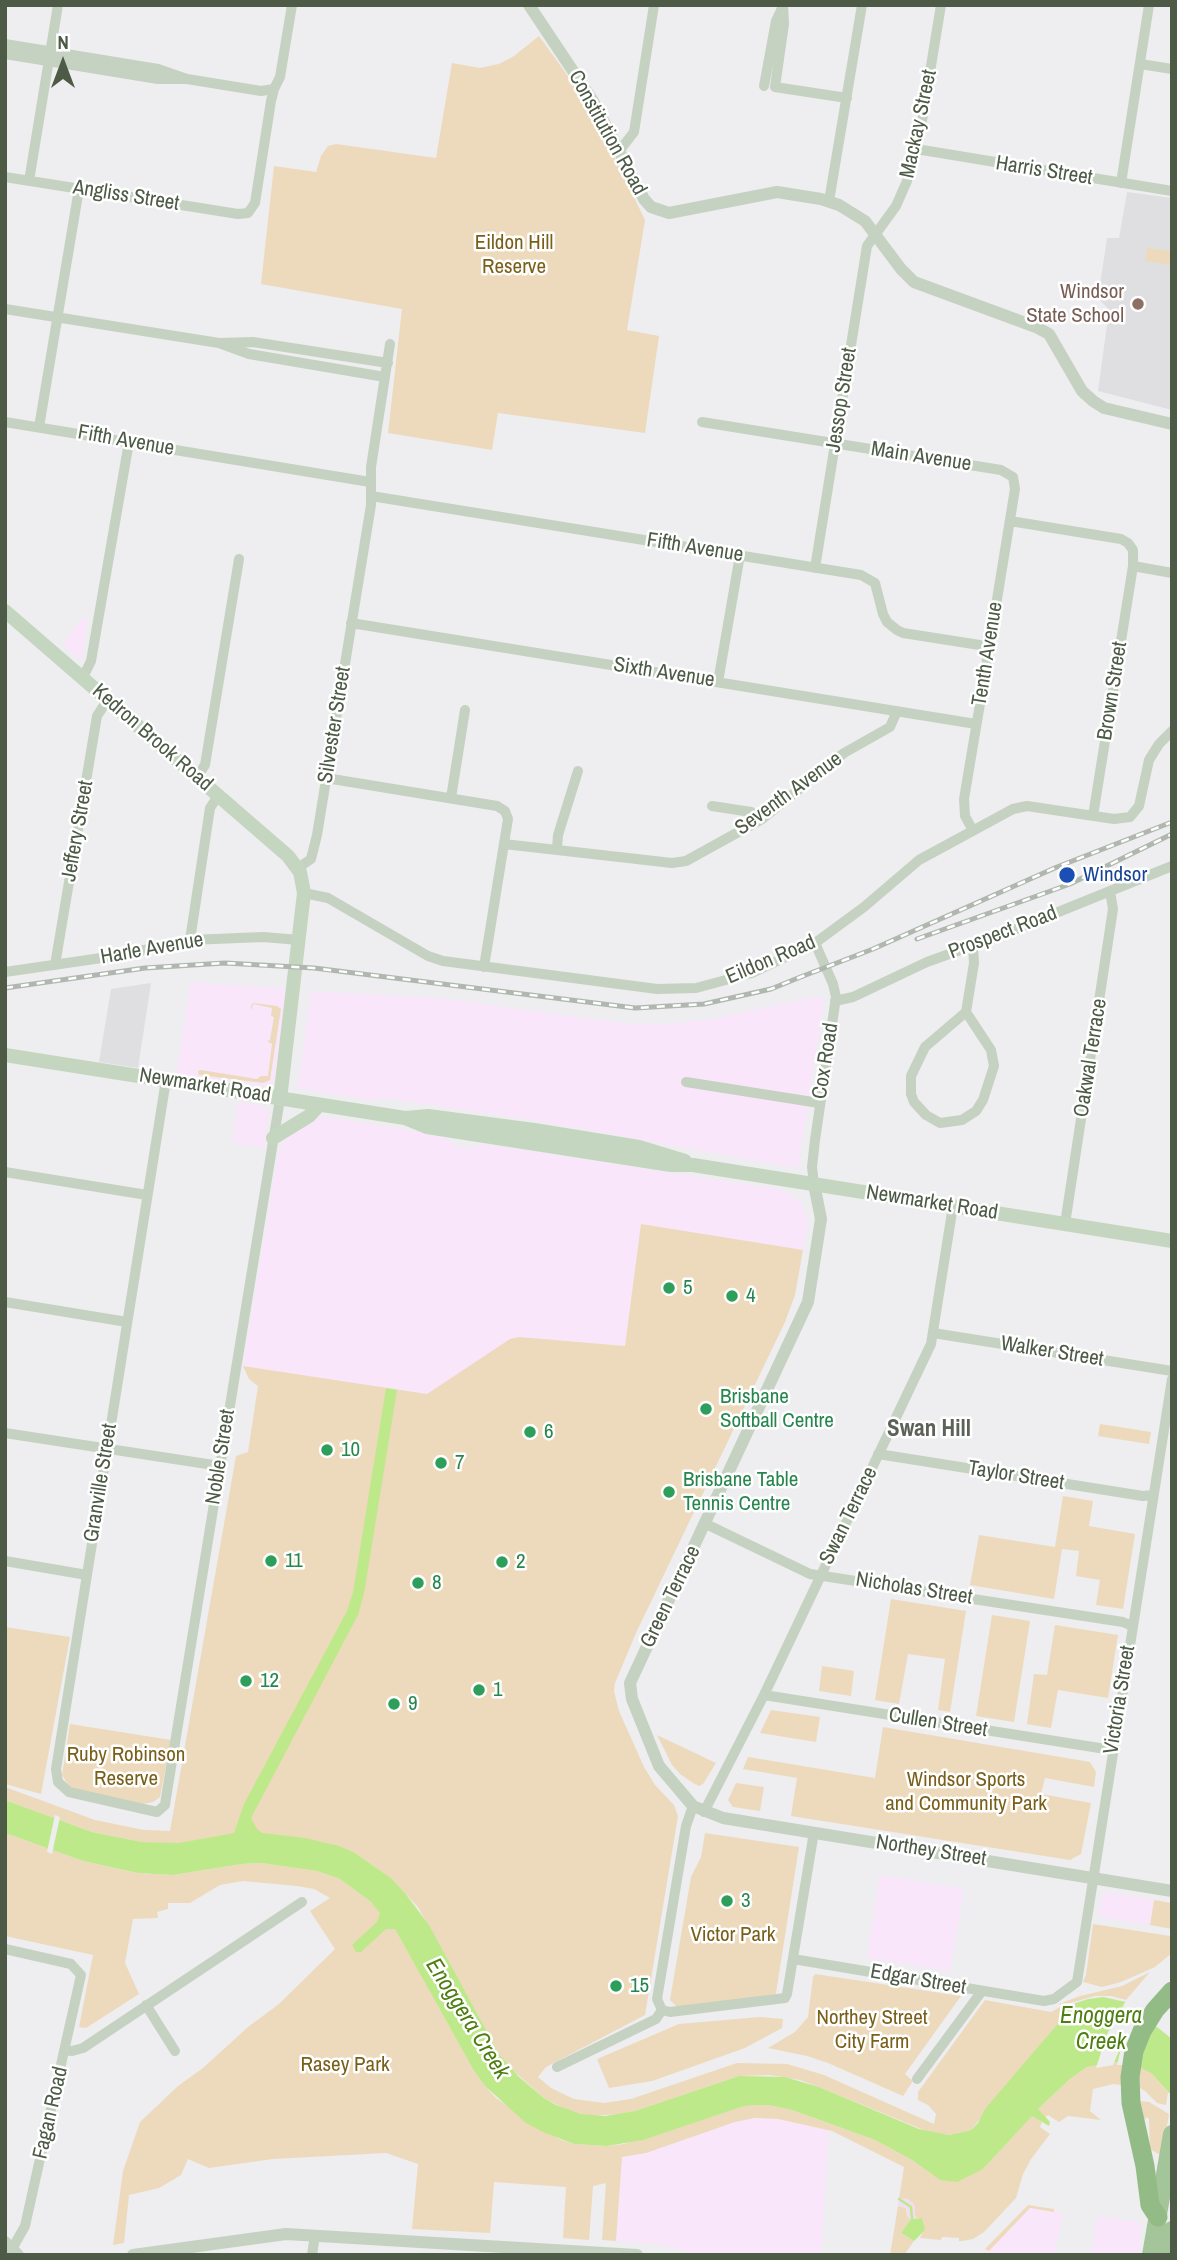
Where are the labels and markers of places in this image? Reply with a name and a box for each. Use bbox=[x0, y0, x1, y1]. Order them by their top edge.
place label: Windsor State School bbox=[1026, 279, 1124, 329]
marker: Windsor State School bbox=[1130, 296, 1146, 312]
place label: Windsor bbox=[1083, 862, 1147, 888]
marker: Windsor bbox=[1057, 865, 1077, 885]
place label: 5 bbox=[683, 1275, 693, 1301]
marker: 5 bbox=[661, 1280, 677, 1296]
place label: 4 bbox=[746, 1283, 756, 1309]
marker: 4 bbox=[724, 1288, 740, 1304]
place label: Brisbane Softball Centre bbox=[720, 1384, 834, 1434]
marker: Brisbane Softball Centre bbox=[698, 1401, 714, 1417]
place label: 6 bbox=[544, 1419, 554, 1445]
marker: 6 bbox=[522, 1424, 538, 1440]
place label: 10 bbox=[341, 1437, 360, 1463]
marker: 10 bbox=[319, 1442, 335, 1458]
place label: 7 bbox=[455, 1450, 465, 1476]
marker: 7 bbox=[433, 1455, 449, 1471]
place label: Brisbane Table Tennis Centre bbox=[683, 1467, 798, 1517]
marker: Brisbane Table Tennis Centre bbox=[661, 1484, 677, 1500]
place label: 11 bbox=[285, 1548, 303, 1574]
place label: 2 bbox=[516, 1549, 526, 1575]
marker: 11 bbox=[263, 1553, 279, 1569]
marker: 2 bbox=[494, 1554, 510, 1570]
place label: 8 bbox=[432, 1570, 442, 1596]
marker: 8 bbox=[410, 1575, 426, 1591]
place label: 12 bbox=[260, 1668, 279, 1694]
marker: 12 bbox=[238, 1673, 254, 1689]
place label: 1 bbox=[493, 1677, 503, 1703]
marker: 1 bbox=[471, 1682, 487, 1698]
place label: 9 bbox=[408, 1691, 418, 1717]
marker: 9 bbox=[386, 1696, 402, 1712]
place label: 3 bbox=[741, 1888, 751, 1914]
marker: 3 bbox=[719, 1893, 735, 1909]
place label: 15 bbox=[630, 1973, 649, 1999]
marker: 15 bbox=[608, 1978, 624, 1994]

